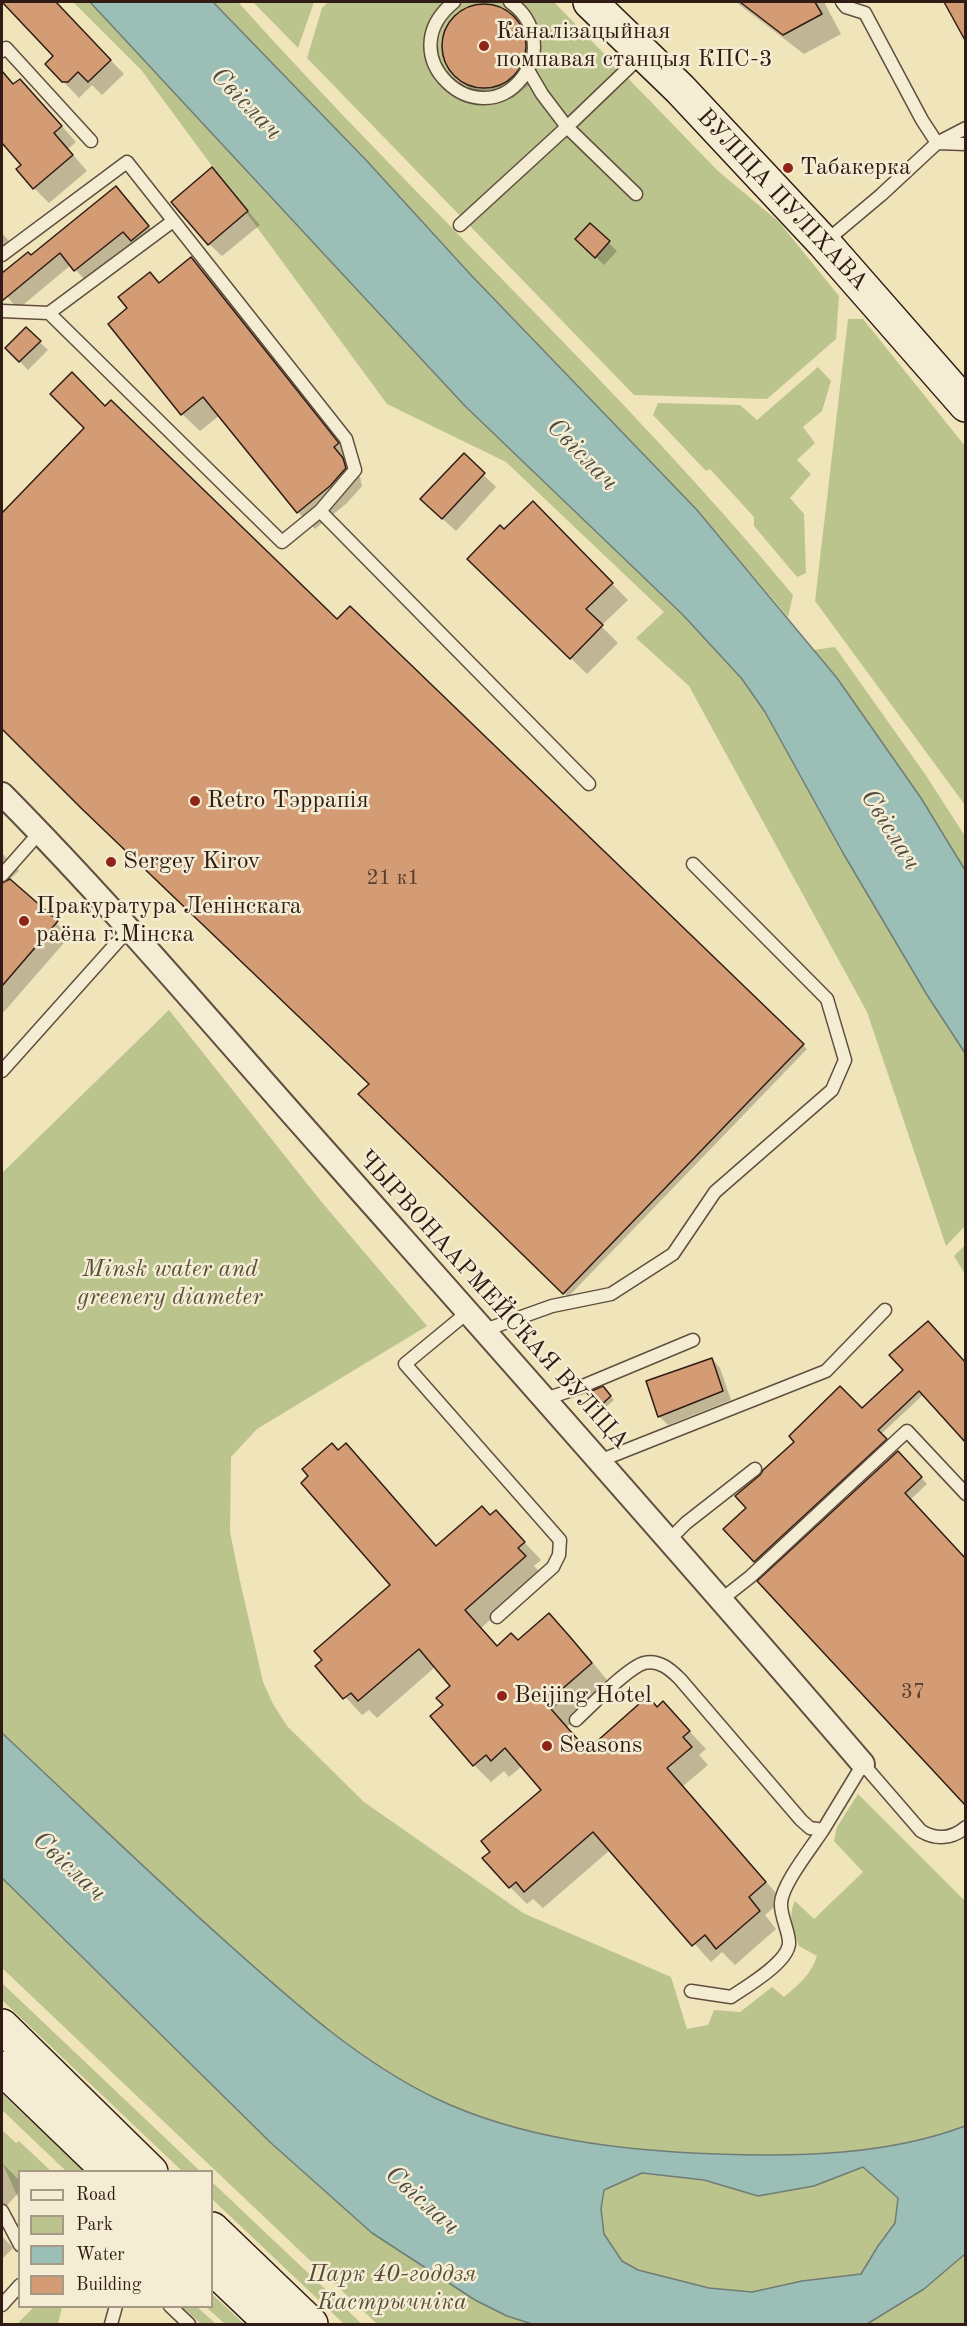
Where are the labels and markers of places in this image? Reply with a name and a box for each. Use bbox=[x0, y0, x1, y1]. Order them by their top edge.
place label: Каналізацыйная помпавая станцыя КПС-3 bbox=[496, 18, 773, 74]
marker: Каналізацыйная помпавая станцыя КПС-3 bbox=[477, 39, 491, 53]
place label: Табакерка bbox=[800, 154, 911, 182]
marker: Табакерка bbox=[781, 161, 795, 175]
place label: Retro Тэррапія bbox=[207, 787, 369, 815]
marker: Retro Тэррапія bbox=[188, 794, 202, 808]
place label: Sergey Kirov bbox=[123, 848, 260, 876]
marker: Sergey Kirov bbox=[104, 855, 118, 869]
place label: Пракуратура Ленінскага раёна г.Мінска bbox=[36, 893, 302, 949]
marker: Пракуратура Ленінскага раёна г.Мінска bbox=[17, 914, 31, 928]
place label: Beijing Hotel bbox=[514, 1682, 652, 1710]
marker: Beijing Hotel bbox=[495, 1689, 509, 1703]
place label: Seasons bbox=[559, 1732, 642, 1760]
marker: Seasons bbox=[540, 1739, 554, 1753]

